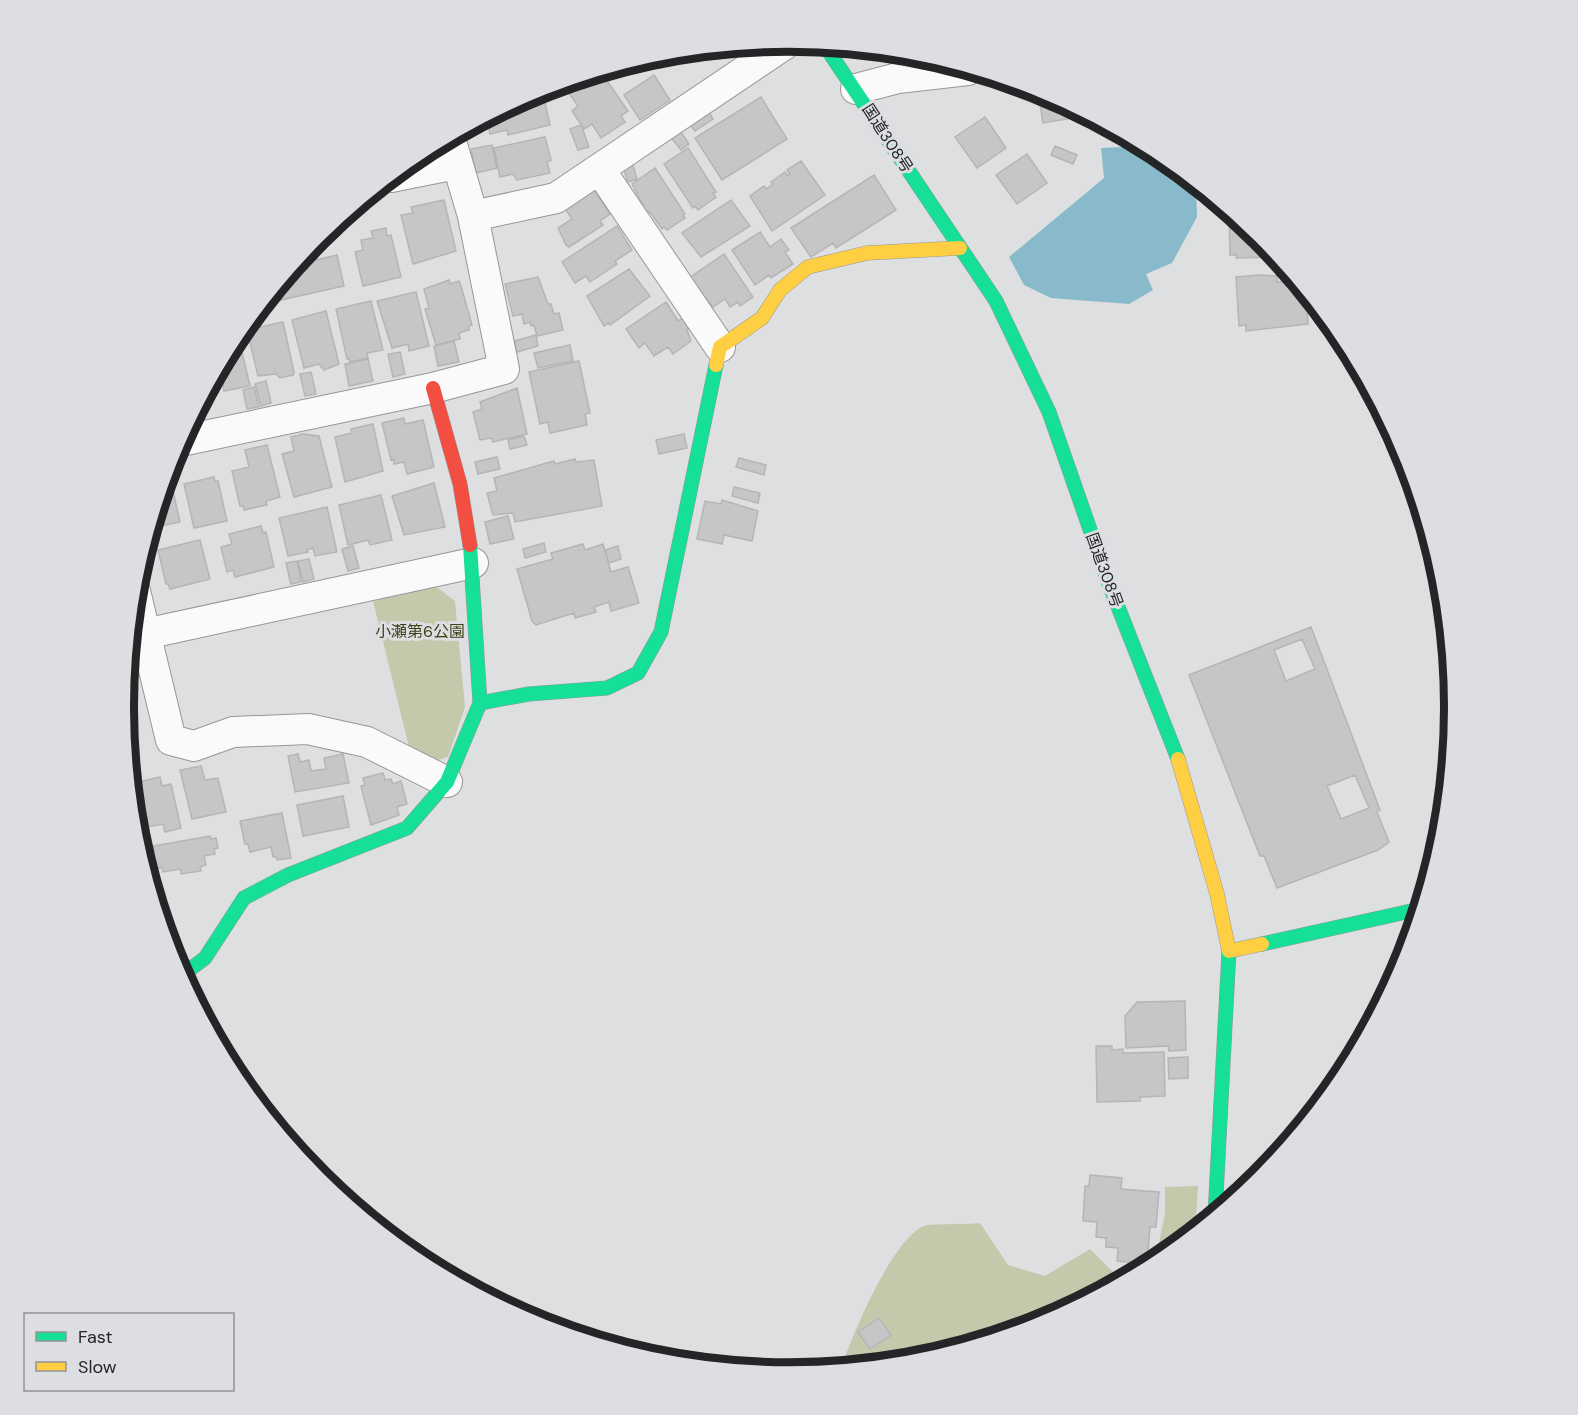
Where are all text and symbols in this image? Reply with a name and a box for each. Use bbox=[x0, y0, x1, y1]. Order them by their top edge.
street label: 国道308号 bbox=[857, 100, 918, 177]
street label: 国道308号 bbox=[1081, 530, 1128, 610]
park label: 小瀬第6公園 bbox=[375, 621, 465, 642]
legend bbox=[24, 1313, 234, 1391]
text: Fast bbox=[78, 1325, 113, 1349]
text: Slow bbox=[78, 1355, 117, 1379]

